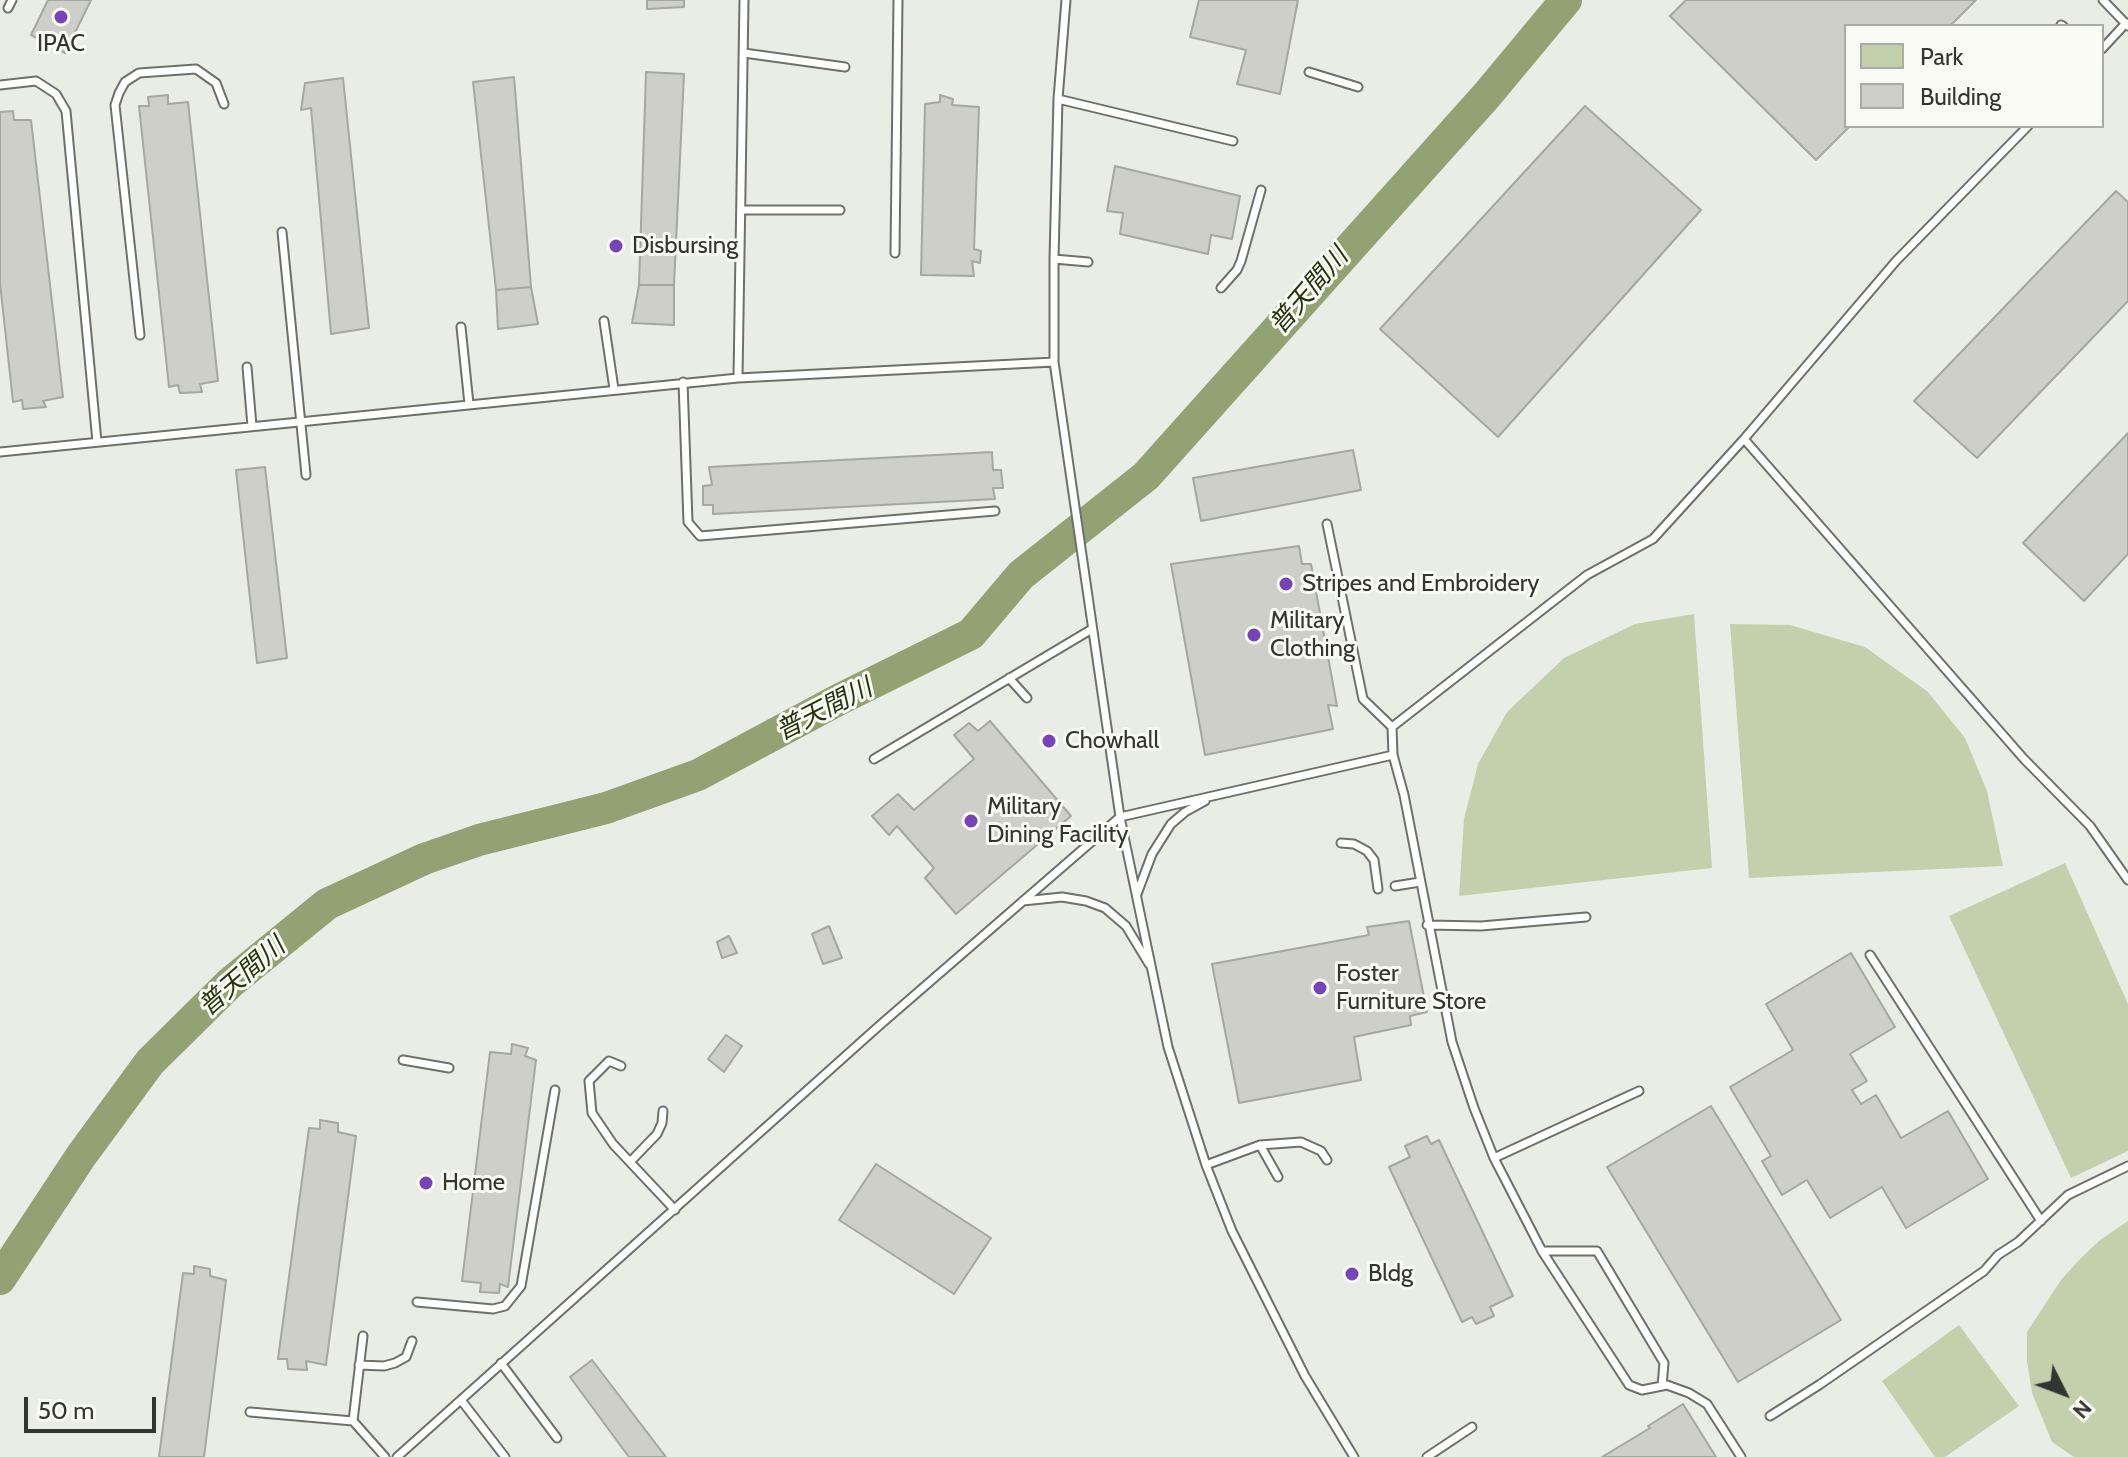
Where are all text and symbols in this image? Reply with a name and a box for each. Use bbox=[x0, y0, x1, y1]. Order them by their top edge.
marker: IPAC bbox=[52, 8, 70, 26]
legend bbox=[1844, 24, 2104, 128]
place label: IPAC bbox=[37, 30, 85, 58]
text: Park bbox=[1920, 42, 1963, 71]
text: Building bbox=[1920, 82, 2001, 111]
place label: Disbursing bbox=[632, 232, 738, 260]
marker: Disbursing bbox=[607, 237, 625, 255]
water label: 普天間川 bbox=[1263, 242, 1355, 340]
place label: Stripes and Embroidery bbox=[1302, 570, 1539, 598]
marker: Stripes and Embroidery bbox=[1277, 575, 1295, 593]
place label: Military Clothing bbox=[1270, 607, 1355, 663]
marker: Military Clothing bbox=[1245, 626, 1263, 644]
water label: 普天間川 bbox=[771, 672, 877, 748]
place label: Chowhall bbox=[1065, 727, 1159, 755]
marker: Chowhall bbox=[1040, 732, 1058, 750]
place label: Military Dining Facility bbox=[987, 793, 1128, 849]
marker: Military Dining Facility bbox=[962, 812, 980, 830]
water label: 普天間川 bbox=[193, 931, 291, 1023]
place label: Foster Furniture Store bbox=[1336, 960, 1486, 1016]
marker: Foster Furniture Store bbox=[1311, 979, 1329, 997]
place label: Home bbox=[442, 1169, 505, 1197]
marker: Home bbox=[417, 1174, 435, 1192]
place label: Bldg bbox=[1368, 1260, 1413, 1288]
marker: Bldg bbox=[1343, 1265, 1361, 1283]
north arrow bbox=[2024, 1353, 2104, 1433]
scale bar bbox=[28, 1381, 160, 1431]
text: N bbox=[2067, 1395, 2097, 1424]
text: 50 m bbox=[38, 1396, 94, 1425]

